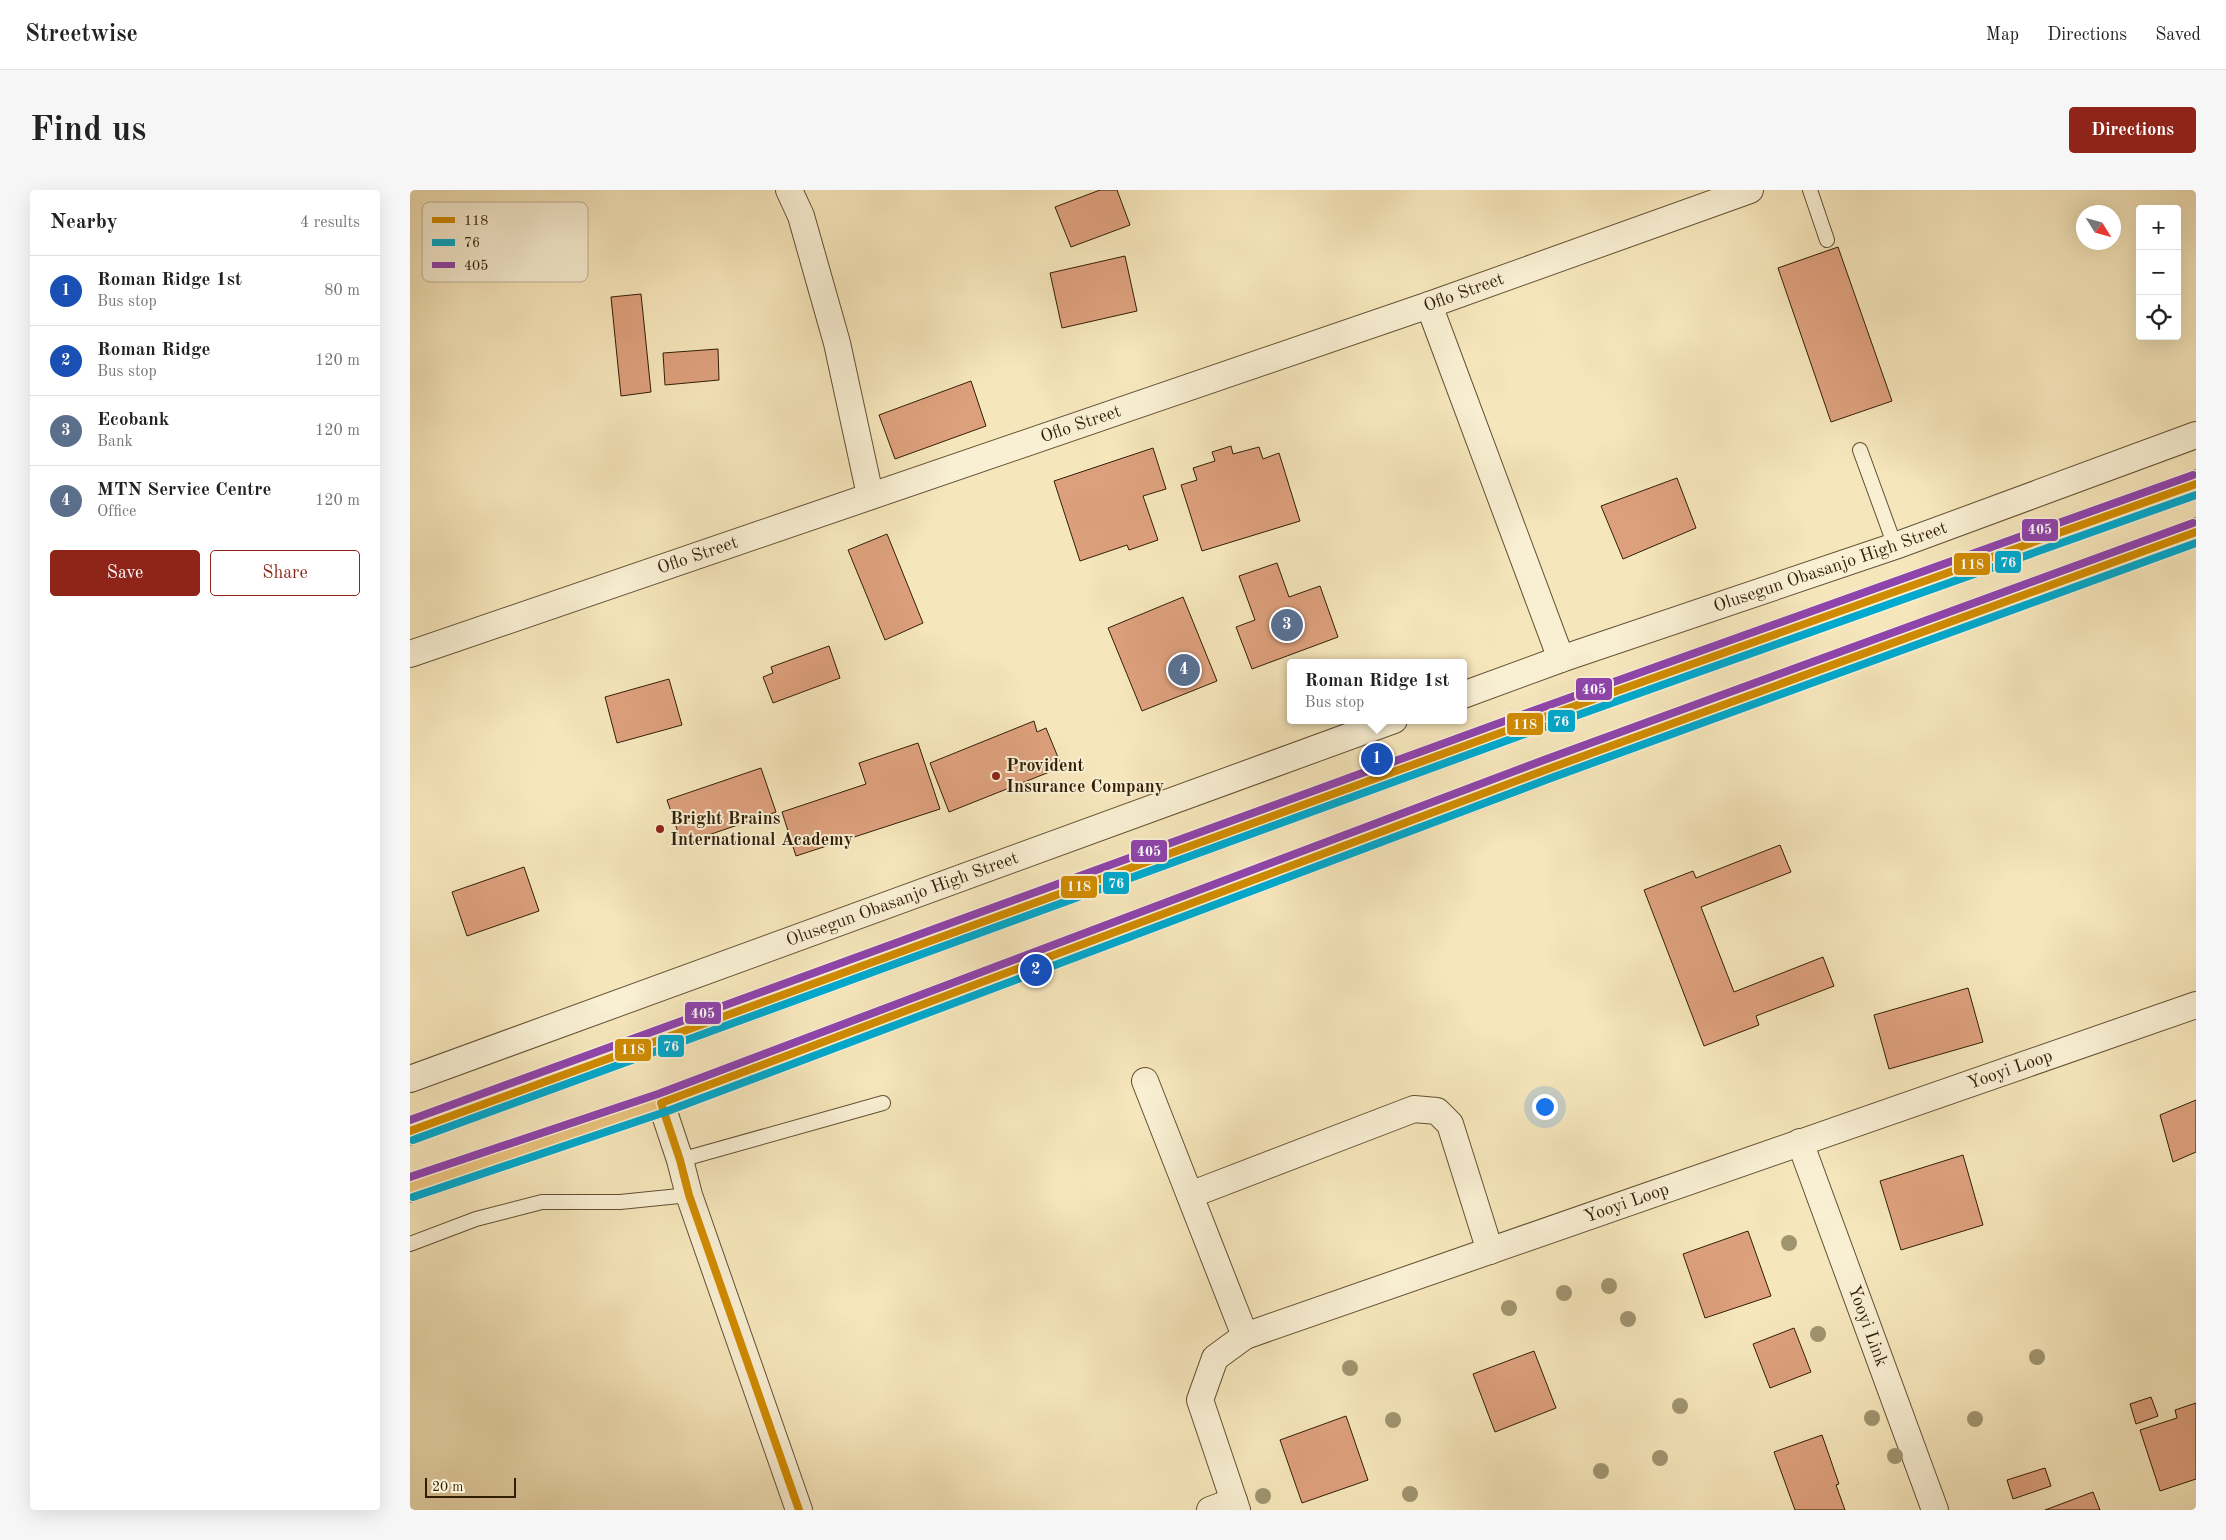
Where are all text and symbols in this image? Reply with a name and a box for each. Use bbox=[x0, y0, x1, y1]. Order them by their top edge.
text: Streetwise bbox=[25, 23, 138, 47]
text: Map bbox=[1986, 26, 2019, 44]
text: Directions bbox=[2047, 26, 2127, 44]
text: Saved bbox=[2155, 26, 2201, 44]
button: Directions bbox=[2069, 107, 2196, 153]
text: Find us bbox=[30, 113, 146, 148]
legend bbox=[422, 202, 588, 282]
north arrow bbox=[2076, 205, 2121, 250]
map controls bbox=[2136, 205, 2181, 340]
button: + bbox=[2136, 205, 2181, 250]
text: Nearby bbox=[50, 212, 118, 233]
text: 118 bbox=[464, 214, 488, 228]
text: 4 results bbox=[300, 215, 360, 231]
text: 76 bbox=[464, 236, 480, 250]
button: − bbox=[2136, 250, 2181, 295]
text: 405 bbox=[464, 259, 488, 273]
street label: Oflo Street bbox=[1421, 270, 1506, 315]
text: Roman Ridge 1st bbox=[97, 271, 242, 290]
text: 1 bbox=[61, 283, 71, 299]
text: 80 m bbox=[324, 283, 360, 299]
text: Bus stop bbox=[97, 294, 157, 310]
button: locate bbox=[2136, 295, 2181, 340]
text: Roman Ridge bbox=[97, 341, 210, 360]
text: 2 bbox=[61, 353, 71, 369]
text: 120 m bbox=[315, 353, 360, 369]
text: Bus stop bbox=[97, 364, 157, 380]
street label: Oflo Street bbox=[1038, 402, 1123, 446]
text: Ecobank bbox=[97, 411, 169, 430]
text: 3 bbox=[61, 423, 71, 439]
text: 120 m bbox=[315, 423, 360, 439]
text: Bank bbox=[97, 434, 133, 450]
text: MTN Service Centre bbox=[97, 481, 271, 500]
text: 4 bbox=[61, 493, 71, 509]
text: 120 m bbox=[315, 493, 360, 509]
text: Office bbox=[97, 504, 136, 520]
line badge: 405 bbox=[2021, 518, 2059, 542]
street label: Olusegun Obasanjo High Street bbox=[1711, 519, 1950, 616]
text: 405 bbox=[2028, 523, 2052, 537]
street label: Oflo Street bbox=[655, 533, 740, 578]
button: Save bbox=[50, 550, 200, 596]
button: Share bbox=[210, 550, 360, 596]
line badge: 76 bbox=[1994, 550, 2022, 574]
line badge: 118 bbox=[1953, 552, 1991, 576]
text: 76 bbox=[2000, 556, 2016, 570]
text: 118 bbox=[1960, 558, 1984, 572]
pin: 3 bbox=[1271, 606, 1303, 644]
pin: 4 bbox=[1168, 651, 1200, 689]
popup bbox=[1287, 659, 1467, 724]
text: Roman Ridge 1st bbox=[1305, 672, 1449, 691]
line badge: 405 bbox=[1575, 677, 1613, 701]
text: 405 bbox=[1582, 683, 1606, 697]
text: Bus stop bbox=[1305, 695, 1364, 711]
line badge: 76 bbox=[1547, 709, 1576, 733]
line badge: 118 bbox=[1506, 712, 1544, 736]
text: 76 bbox=[1553, 715, 1569, 729]
text: 118 bbox=[1513, 718, 1537, 732]
pin: 1 bbox=[1361, 740, 1393, 778]
place label: Provident Insurance Company bbox=[1006, 757, 1164, 796]
marker: Provident Insurance Company bbox=[990, 770, 1002, 782]
place label: Bright Brains International Academy bbox=[670, 810, 853, 849]
marker: Bright Brains International Academy bbox=[654, 823, 666, 835]
line badge: 405 bbox=[1130, 839, 1168, 863]
text: 405 bbox=[1137, 845, 1161, 859]
street label: Olusegun Obasanjo High Street bbox=[784, 849, 1021, 950]
line badge: 76 bbox=[1102, 871, 1130, 895]
line badge: 118 bbox=[1060, 875, 1098, 899]
text: 76 bbox=[1108, 877, 1124, 891]
text: 118 bbox=[1067, 880, 1091, 894]
pin: 2 bbox=[1020, 951, 1052, 989]
line badge: 405 bbox=[684, 1001, 722, 1025]
text: 405 bbox=[691, 1007, 715, 1021]
line badge: 76 bbox=[657, 1034, 685, 1058]
line badge: 118 bbox=[614, 1038, 652, 1062]
text: 76 bbox=[663, 1040, 679, 1054]
text: 118 bbox=[621, 1043, 645, 1057]
street label: Yooyi Loop bbox=[1965, 1047, 2055, 1093]
your location bbox=[1532, 1094, 1558, 1120]
street label: Yooyi Loop bbox=[1582, 1180, 1671, 1226]
street label: Yooyi Link bbox=[1844, 1283, 1891, 1369]
scale bar bbox=[425, 1475, 516, 1498]
text: 20 m bbox=[432, 1480, 463, 1494]

